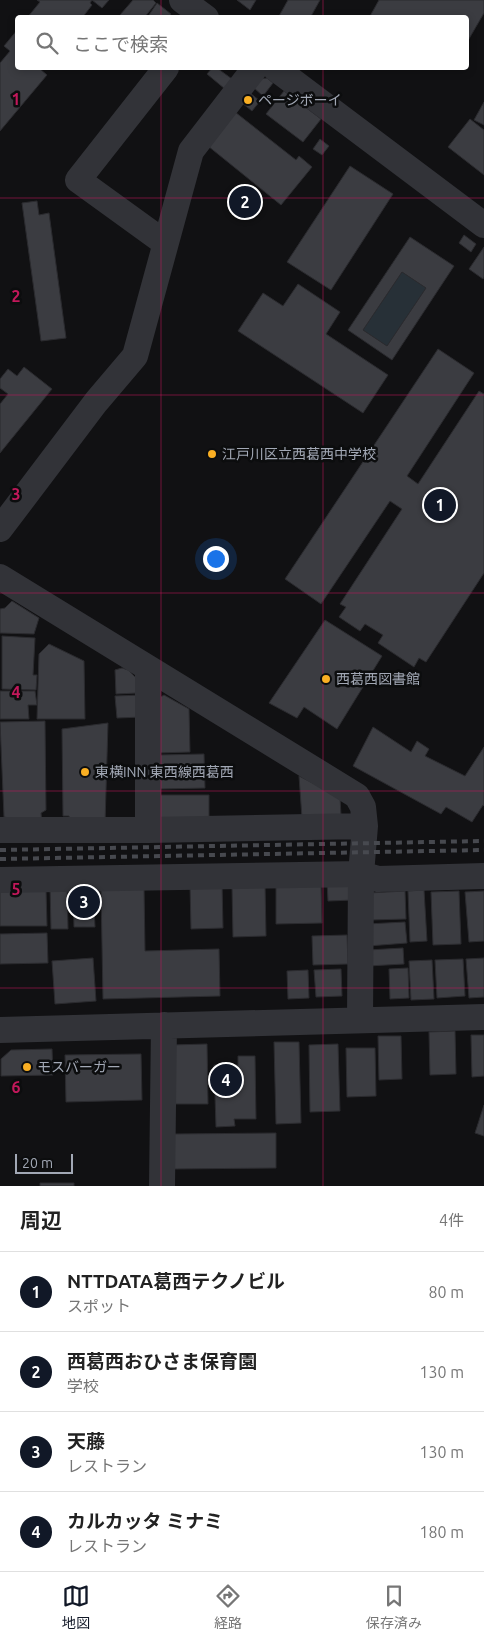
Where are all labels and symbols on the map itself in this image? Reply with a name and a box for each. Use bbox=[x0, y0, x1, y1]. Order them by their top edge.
text: 1 bbox=[11, 90, 21, 108]
place label: ページボーイ bbox=[258, 92, 342, 108]
marker: ページボーイ bbox=[242, 94, 254, 106]
pin: 2 bbox=[229, 183, 261, 221]
text: 2 bbox=[11, 287, 21, 305]
place label: 江戸川区立西葛西中学校 bbox=[222, 446, 376, 462]
marker: 江戸川区立西葛西中学校 bbox=[206, 448, 218, 460]
text: 3 bbox=[11, 485, 21, 503]
pin: 1 bbox=[424, 486, 456, 524]
your location bbox=[203, 546, 229, 572]
place label: 西葛西図書館 bbox=[336, 671, 420, 687]
marker: 西葛西図書館 bbox=[320, 673, 332, 685]
text: 4 bbox=[11, 683, 21, 701]
place label: 東横INN 東西線西葛西 bbox=[95, 764, 234, 780]
marker: 東横INN 東西線西葛西 bbox=[79, 766, 91, 778]
text: 5 bbox=[11, 880, 21, 898]
pin: 3 bbox=[68, 883, 100, 921]
place label: モスバーガー bbox=[37, 1059, 121, 1075]
marker: モスバーガー bbox=[21, 1061, 33, 1073]
pin: 4 bbox=[210, 1061, 242, 1099]
text: 6 bbox=[11, 1078, 21, 1096]
scale bar bbox=[15, 1151, 72, 1174]

